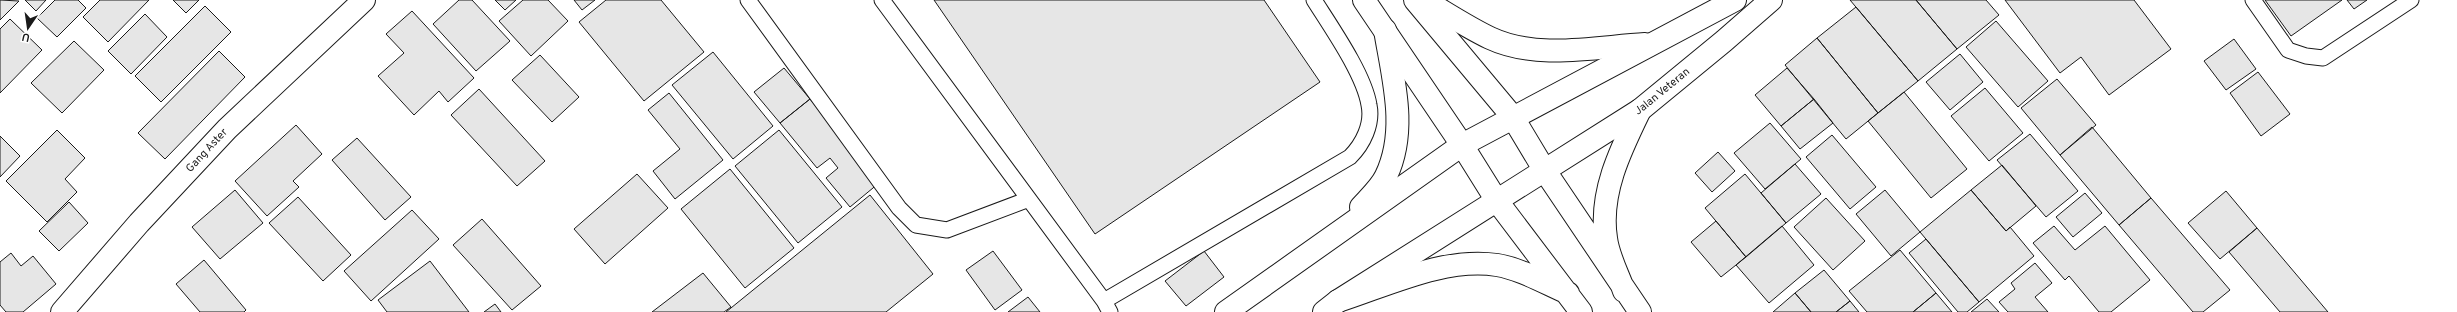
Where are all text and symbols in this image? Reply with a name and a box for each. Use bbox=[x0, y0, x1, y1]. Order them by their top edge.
north arrow bbox=[8, 8, 48, 48]
text: U bbox=[21, 29, 31, 44]
street label: Jalan Veteran bbox=[1632, 65, 1693, 118]
street label: Gang Aster bbox=[183, 125, 231, 175]

